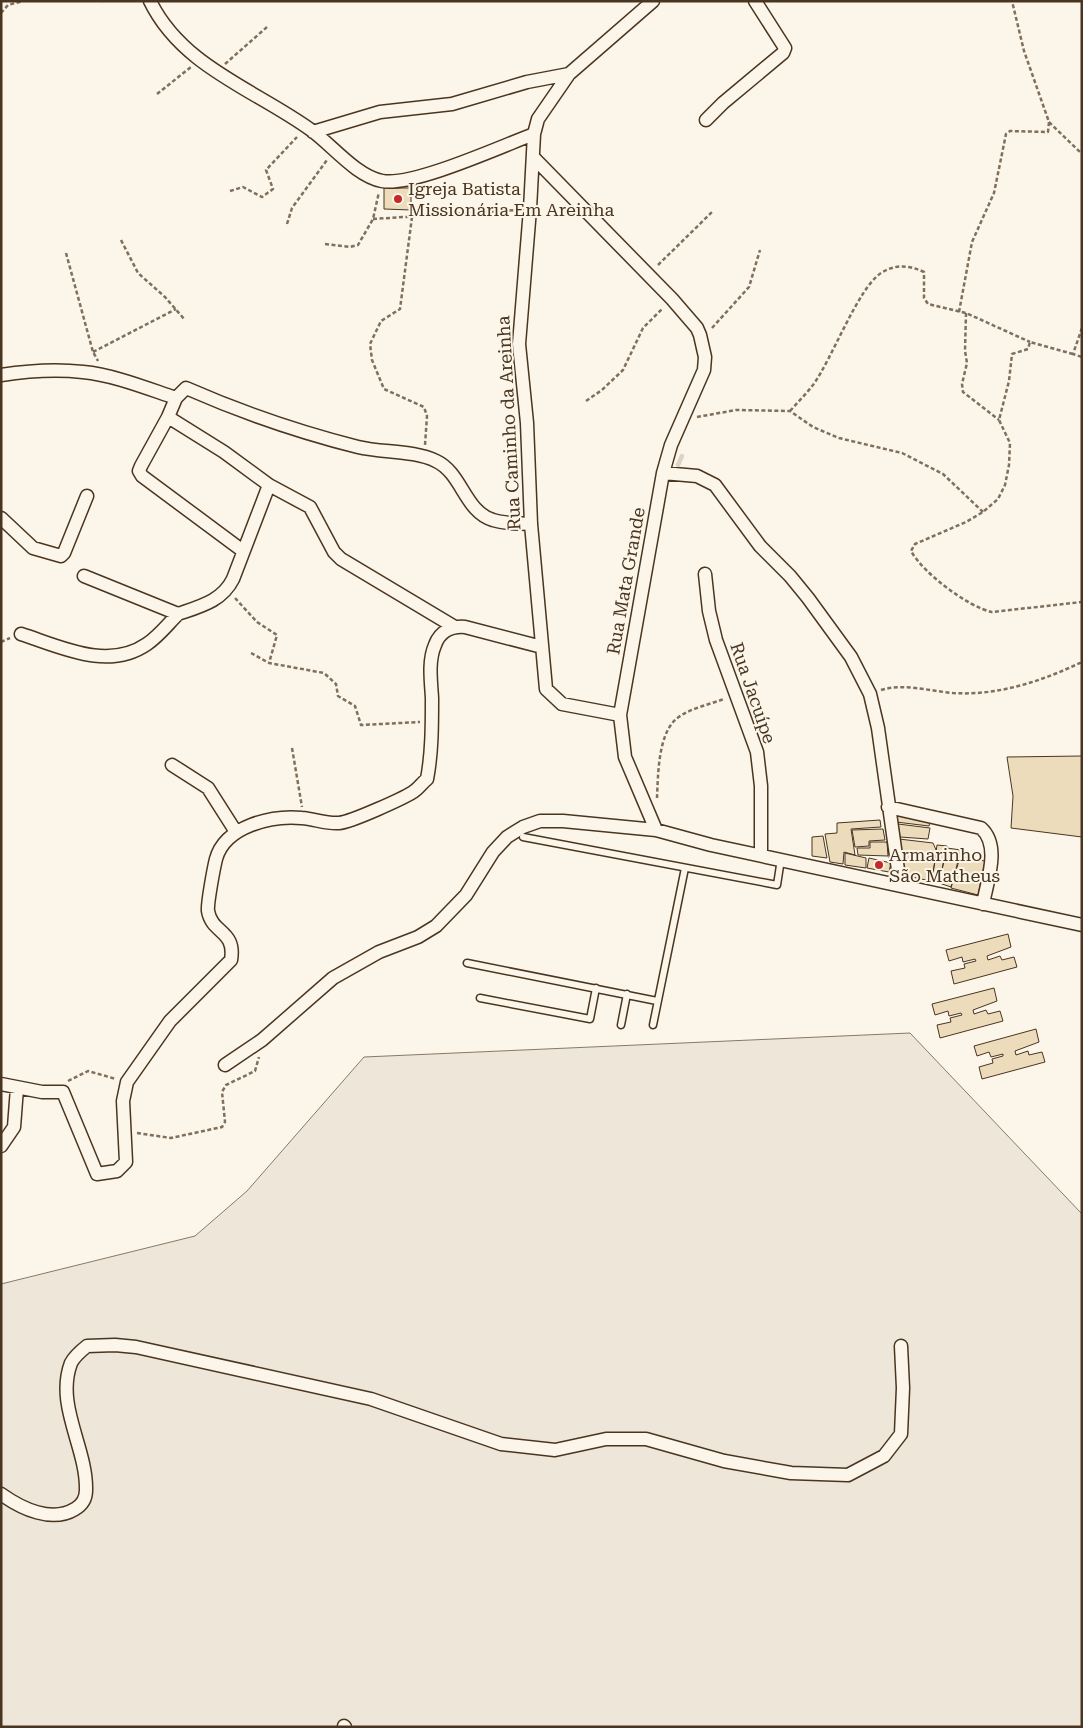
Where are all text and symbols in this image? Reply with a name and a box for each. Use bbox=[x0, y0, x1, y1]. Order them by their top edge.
place label: Igreja Batista Missionária Em Areinha bbox=[408, 178, 615, 220]
marker: Igreja Batista Missionária Em Areinha bbox=[392, 193, 404, 205]
street label: Rua Caminho da Areinha bbox=[492, 315, 525, 531]
street label: Rua Mata Grande bbox=[602, 505, 649, 656]
street label: Rua Jacuípe bbox=[726, 639, 781, 746]
place label: Armarinho São Matheus bbox=[889, 844, 1000, 886]
marker: Armarinho São Matheus bbox=[873, 859, 885, 871]

